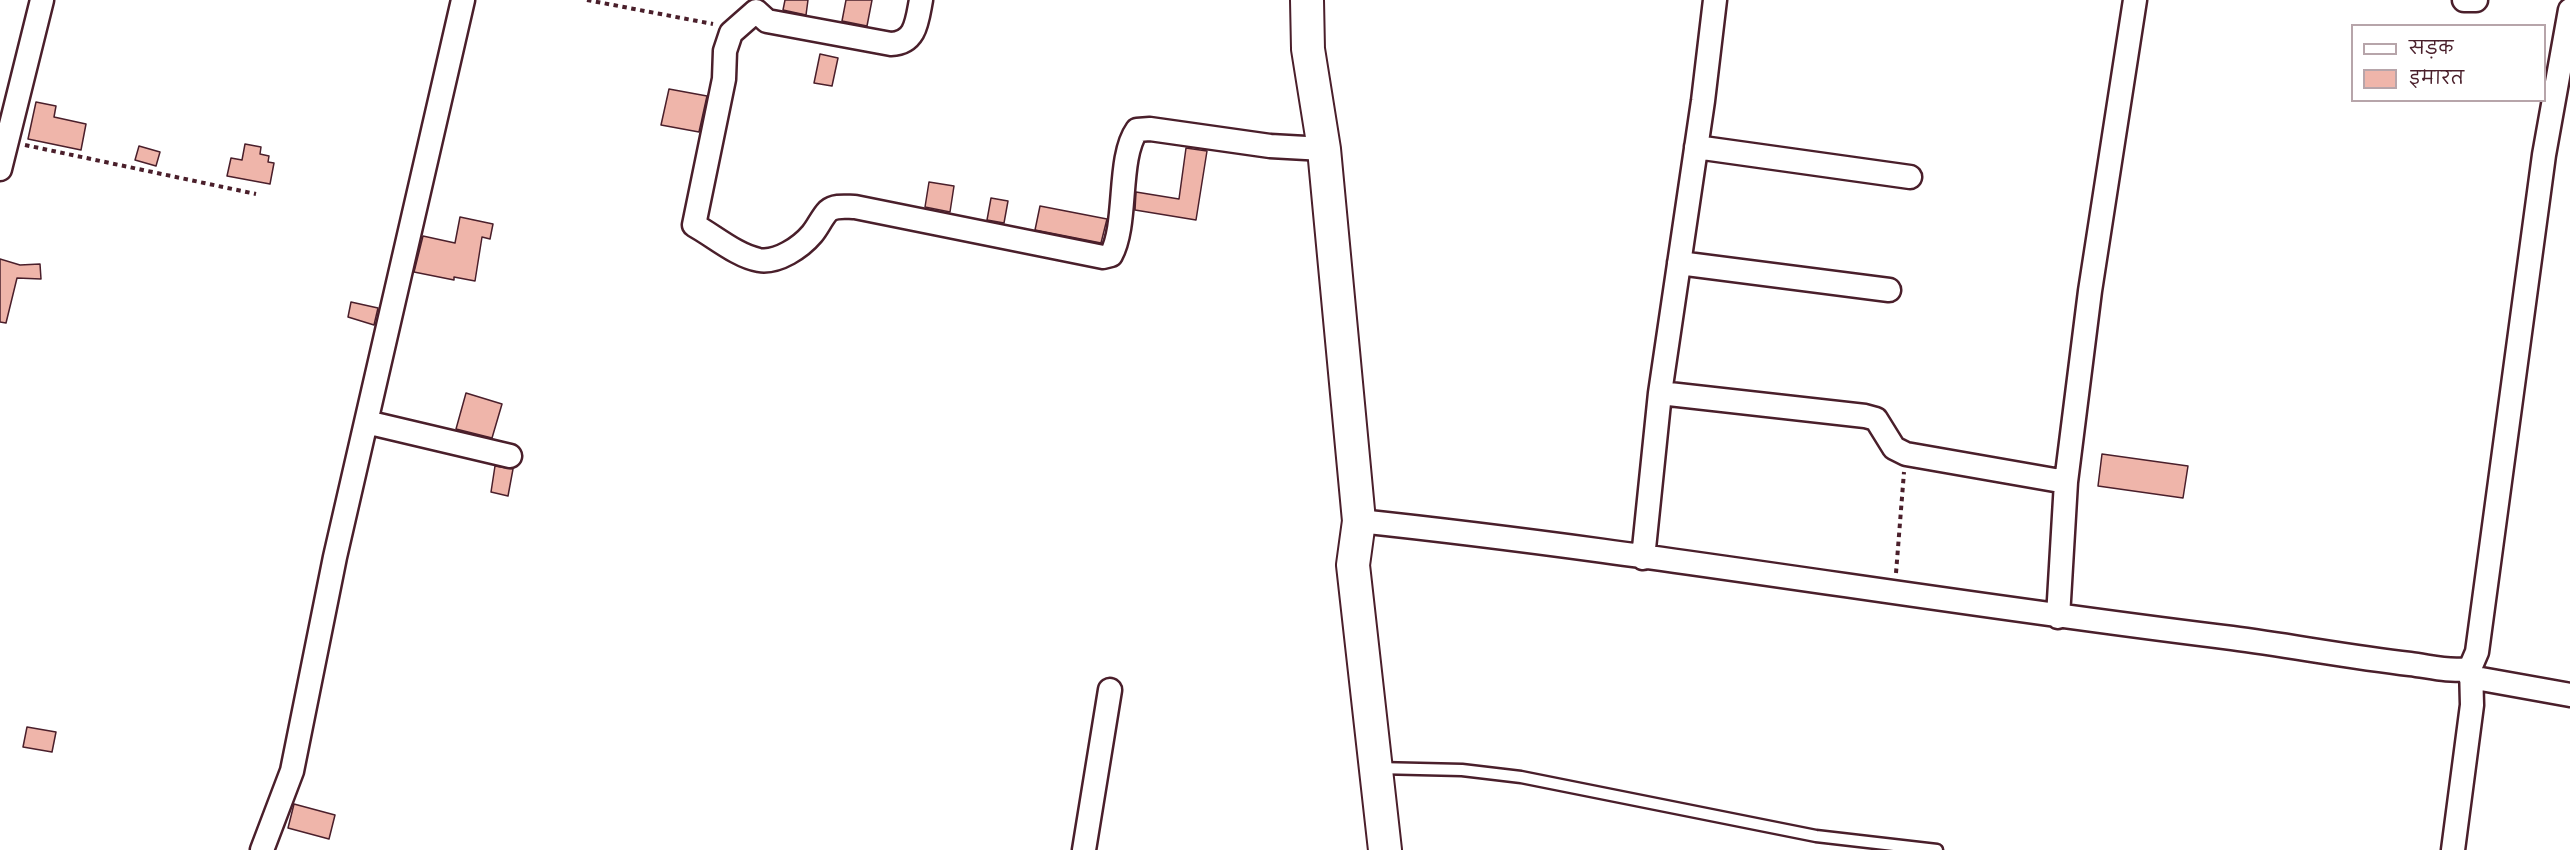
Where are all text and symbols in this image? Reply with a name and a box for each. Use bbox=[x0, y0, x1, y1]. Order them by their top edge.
legend bbox=[2351, 24, 2546, 102]
text: सड़क bbox=[2409, 37, 2453, 63]
text: इमारत bbox=[2409, 67, 2464, 93]

